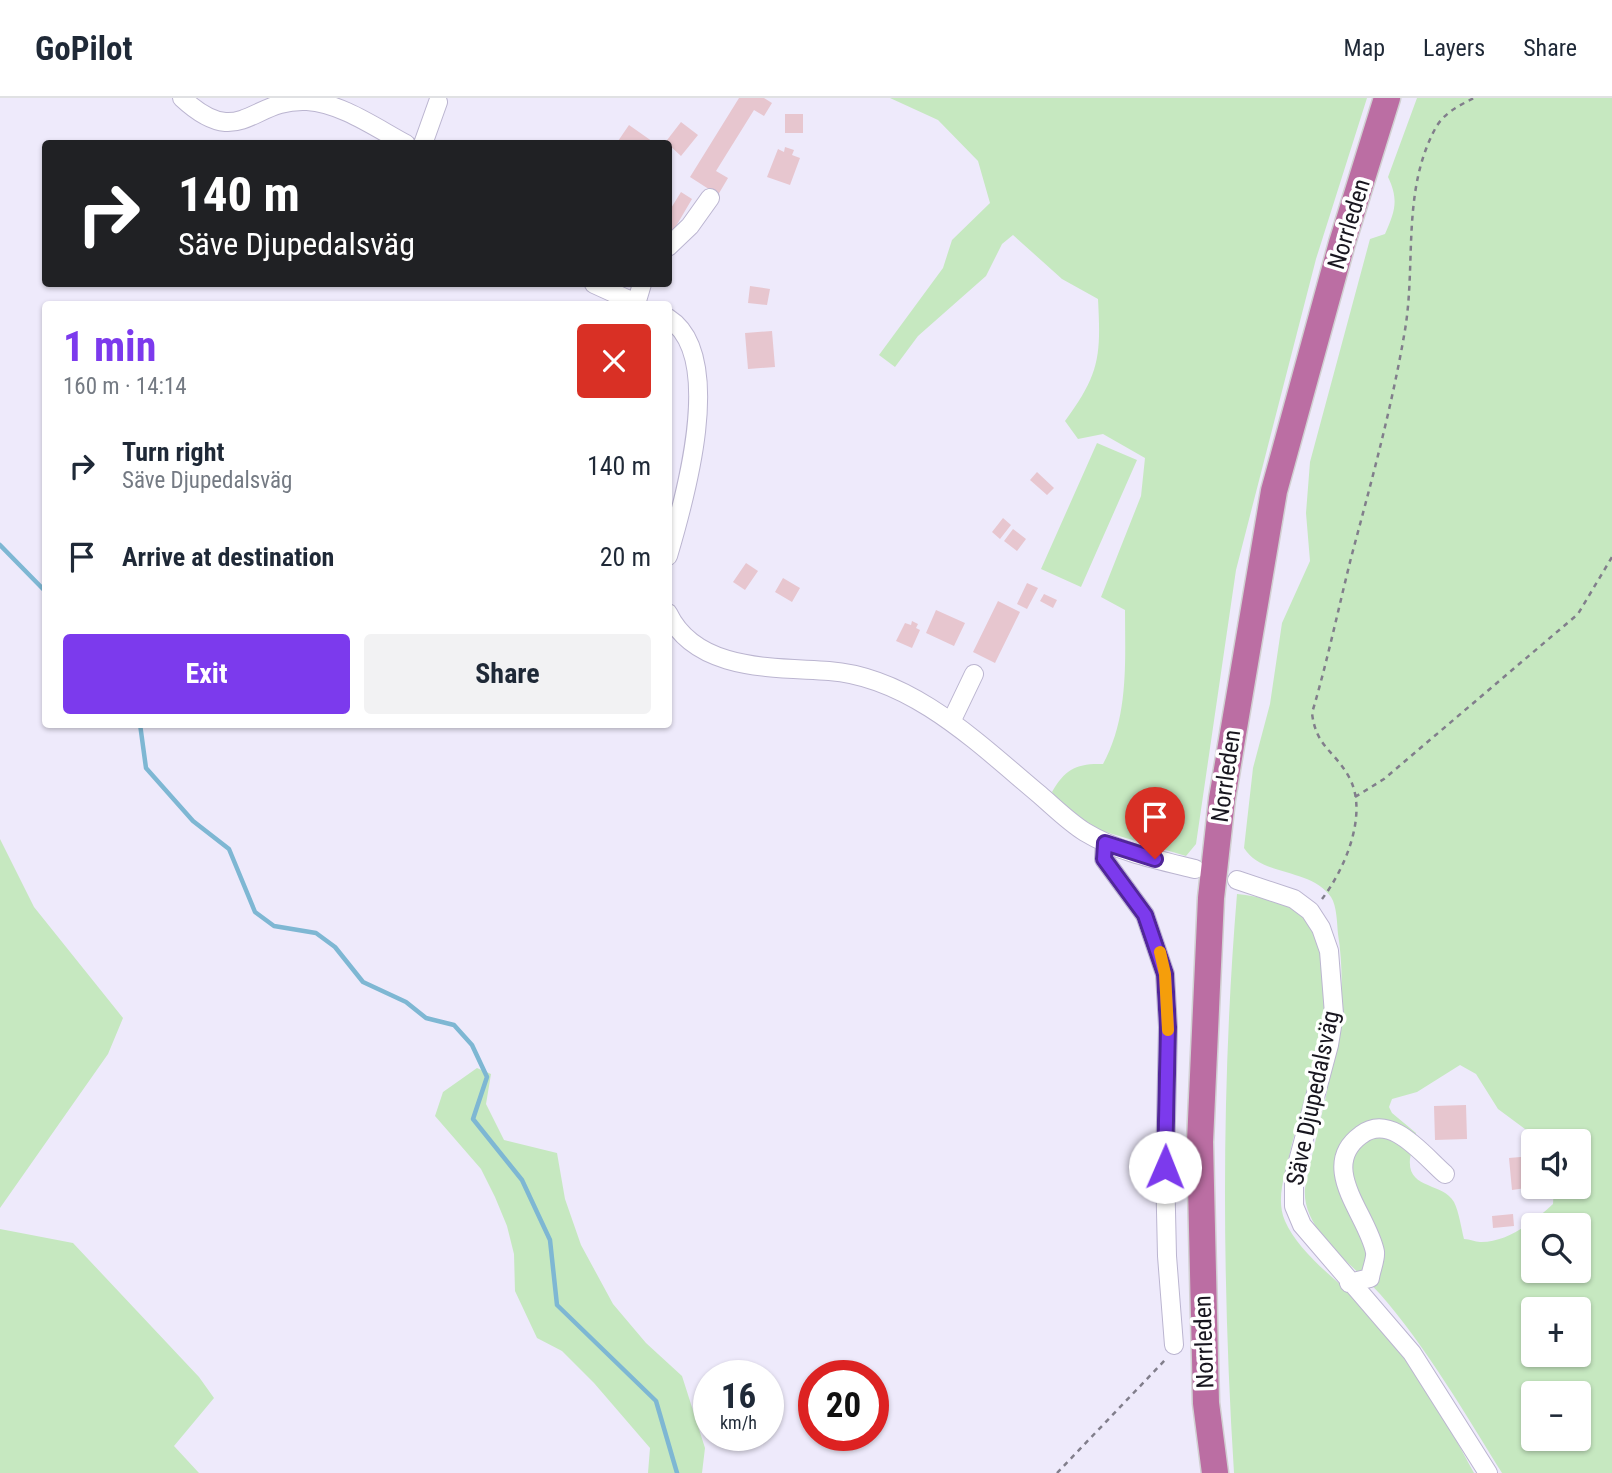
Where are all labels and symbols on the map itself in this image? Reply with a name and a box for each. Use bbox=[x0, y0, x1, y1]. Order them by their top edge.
street label: Norrleden bbox=[1322, 175, 1376, 273]
street label: Norrleden bbox=[1206, 728, 1246, 824]
pin bbox=[1125, 787, 1185, 859]
street label: Säve Djupedalsväg bbox=[1281, 1008, 1345, 1188]
position arrow bbox=[1128, 1130, 1202, 1204]
street label: Norrleden bbox=[1188, 1295, 1220, 1389]
speed limit sign: 20 bbox=[798, 1360, 889, 1451]

